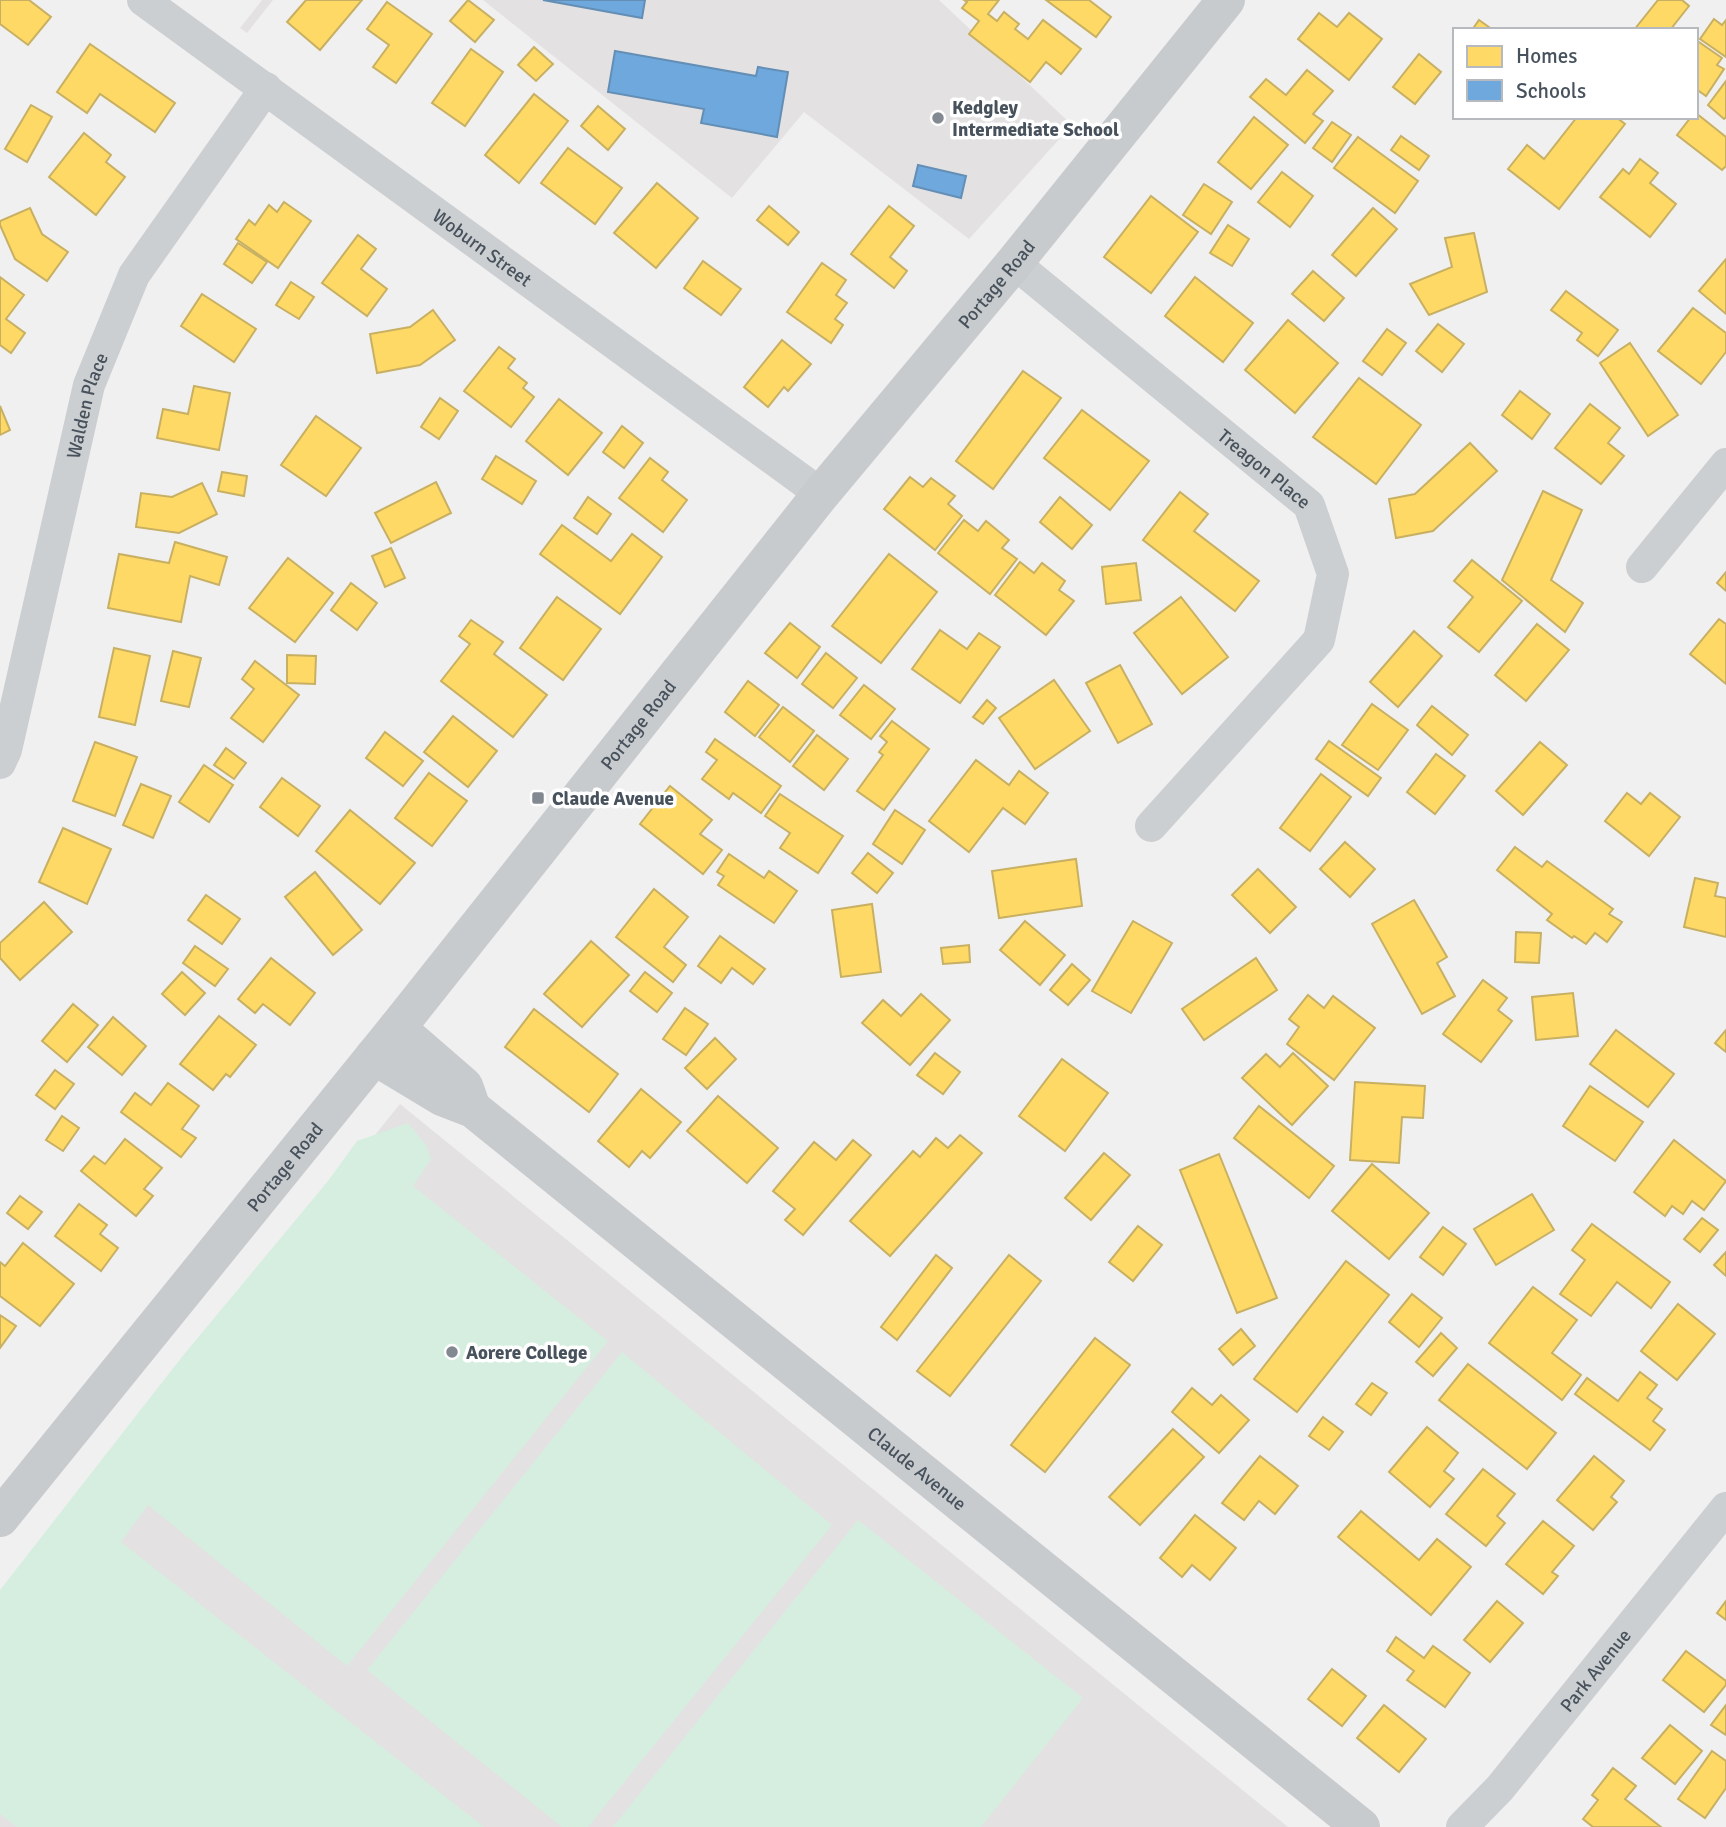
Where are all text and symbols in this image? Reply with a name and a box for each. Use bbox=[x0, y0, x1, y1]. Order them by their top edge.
legend bbox=[1453, 28, 1698, 119]
text: Homes bbox=[1516, 43, 1578, 69]
text: Schools bbox=[1516, 78, 1586, 104]
place label: Kedgley Intermediate School bbox=[952, 96, 1119, 142]
marker: Kedgley Intermediate School bbox=[930, 110, 946, 126]
street label: Woburn Street bbox=[428, 204, 536, 292]
street label: Portage Road bbox=[953, 235, 1041, 334]
street label: Walden Place bbox=[62, 349, 114, 461]
street label: Treagon Place bbox=[1213, 424, 1315, 514]
street label: Portage Road bbox=[596, 675, 682, 775]
place label: Claude Avenue bbox=[552, 787, 674, 811]
marker: Claude Avenue bbox=[530, 790, 546, 806]
street label: Portage Road bbox=[242, 1118, 329, 1217]
place label: Aorere College bbox=[466, 1341, 587, 1365]
marker: Aorere College bbox=[444, 1344, 460, 1360]
street label: Claude Avenue bbox=[862, 1422, 971, 1516]
street label: Park Avenue bbox=[1555, 1624, 1637, 1717]

